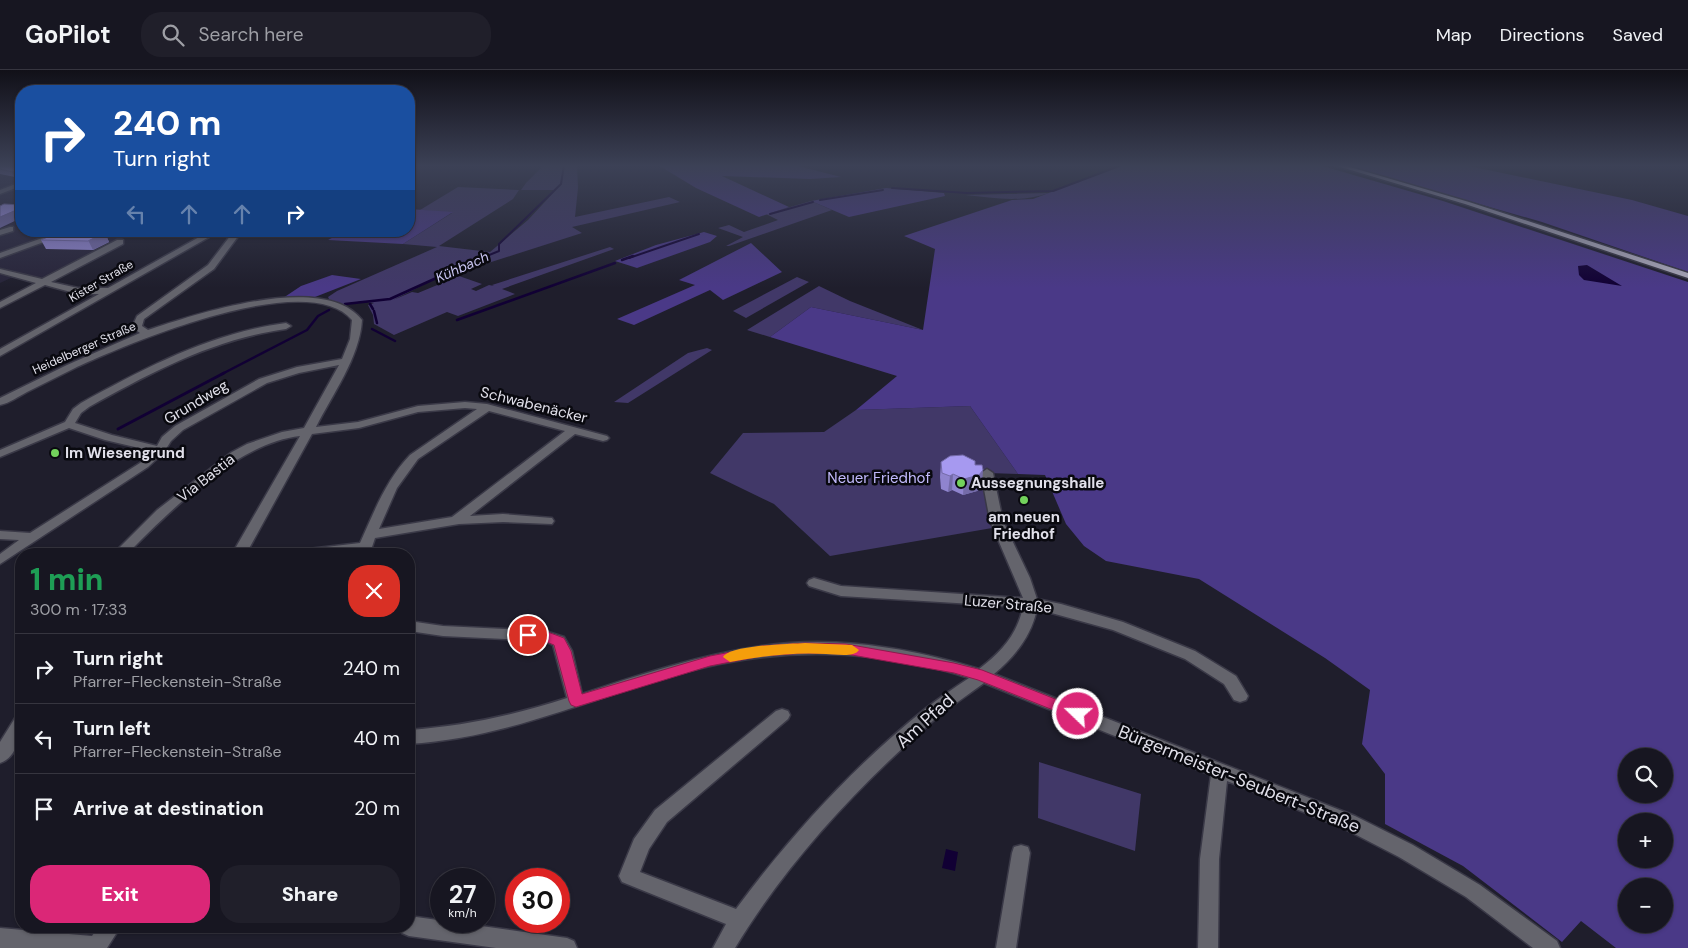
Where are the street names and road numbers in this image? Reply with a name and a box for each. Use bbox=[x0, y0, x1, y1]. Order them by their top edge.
street label: Kister Straße bbox=[66, 256, 136, 306]
street label: Heidelberger Straße bbox=[30, 318, 138, 378]
street label: Grundweg bbox=[160, 375, 232, 429]
street label: Schwabenäcker bbox=[478, 382, 590, 428]
street label: Via Bastia bbox=[173, 449, 239, 507]
street label: Luzer Straße bbox=[963, 590, 1053, 618]
street label: Am Pfad bbox=[891, 689, 959, 753]
street label: Bürgermeister-Seubert-Straße bbox=[1115, 719, 1363, 839]

